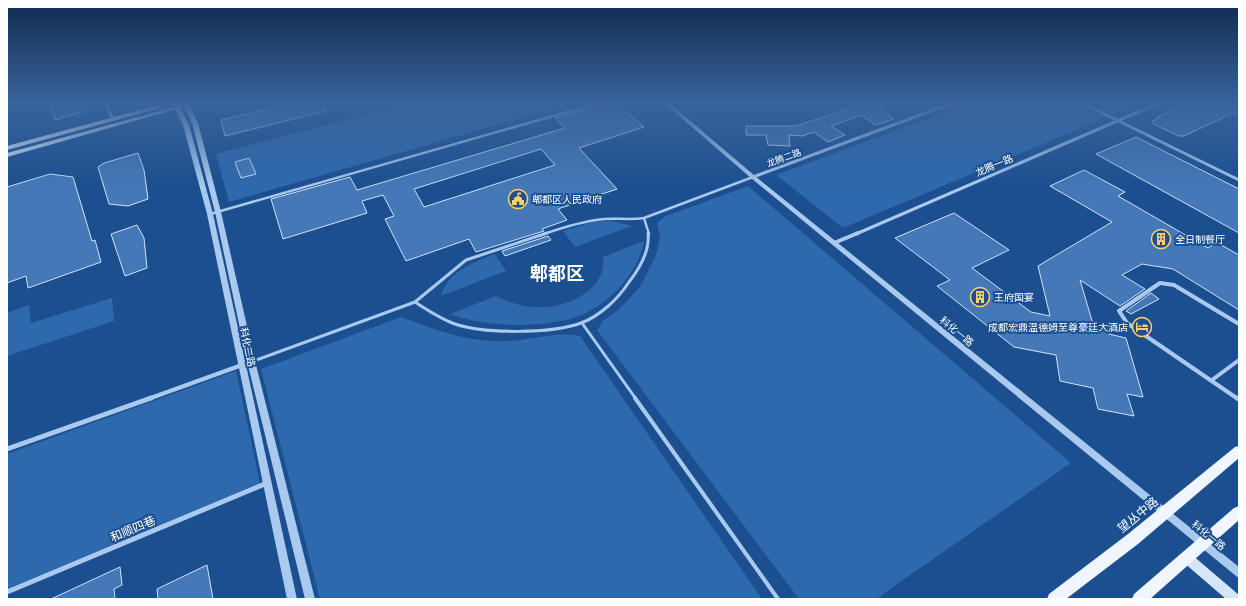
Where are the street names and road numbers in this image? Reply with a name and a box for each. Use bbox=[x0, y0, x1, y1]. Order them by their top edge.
street label: 龙腾二路 bbox=[765, 146, 803, 170]
street label: 龙腾一路 bbox=[974, 153, 1015, 179]
street label: 科化一路 bbox=[937, 315, 976, 349]
street label: 科化二路 bbox=[237, 326, 257, 368]
street label: 望丛中路 bbox=[1115, 494, 1161, 536]
street label: 和顺四巷 bbox=[108, 513, 158, 545]
street label: 科化一路 bbox=[1189, 519, 1228, 553]

